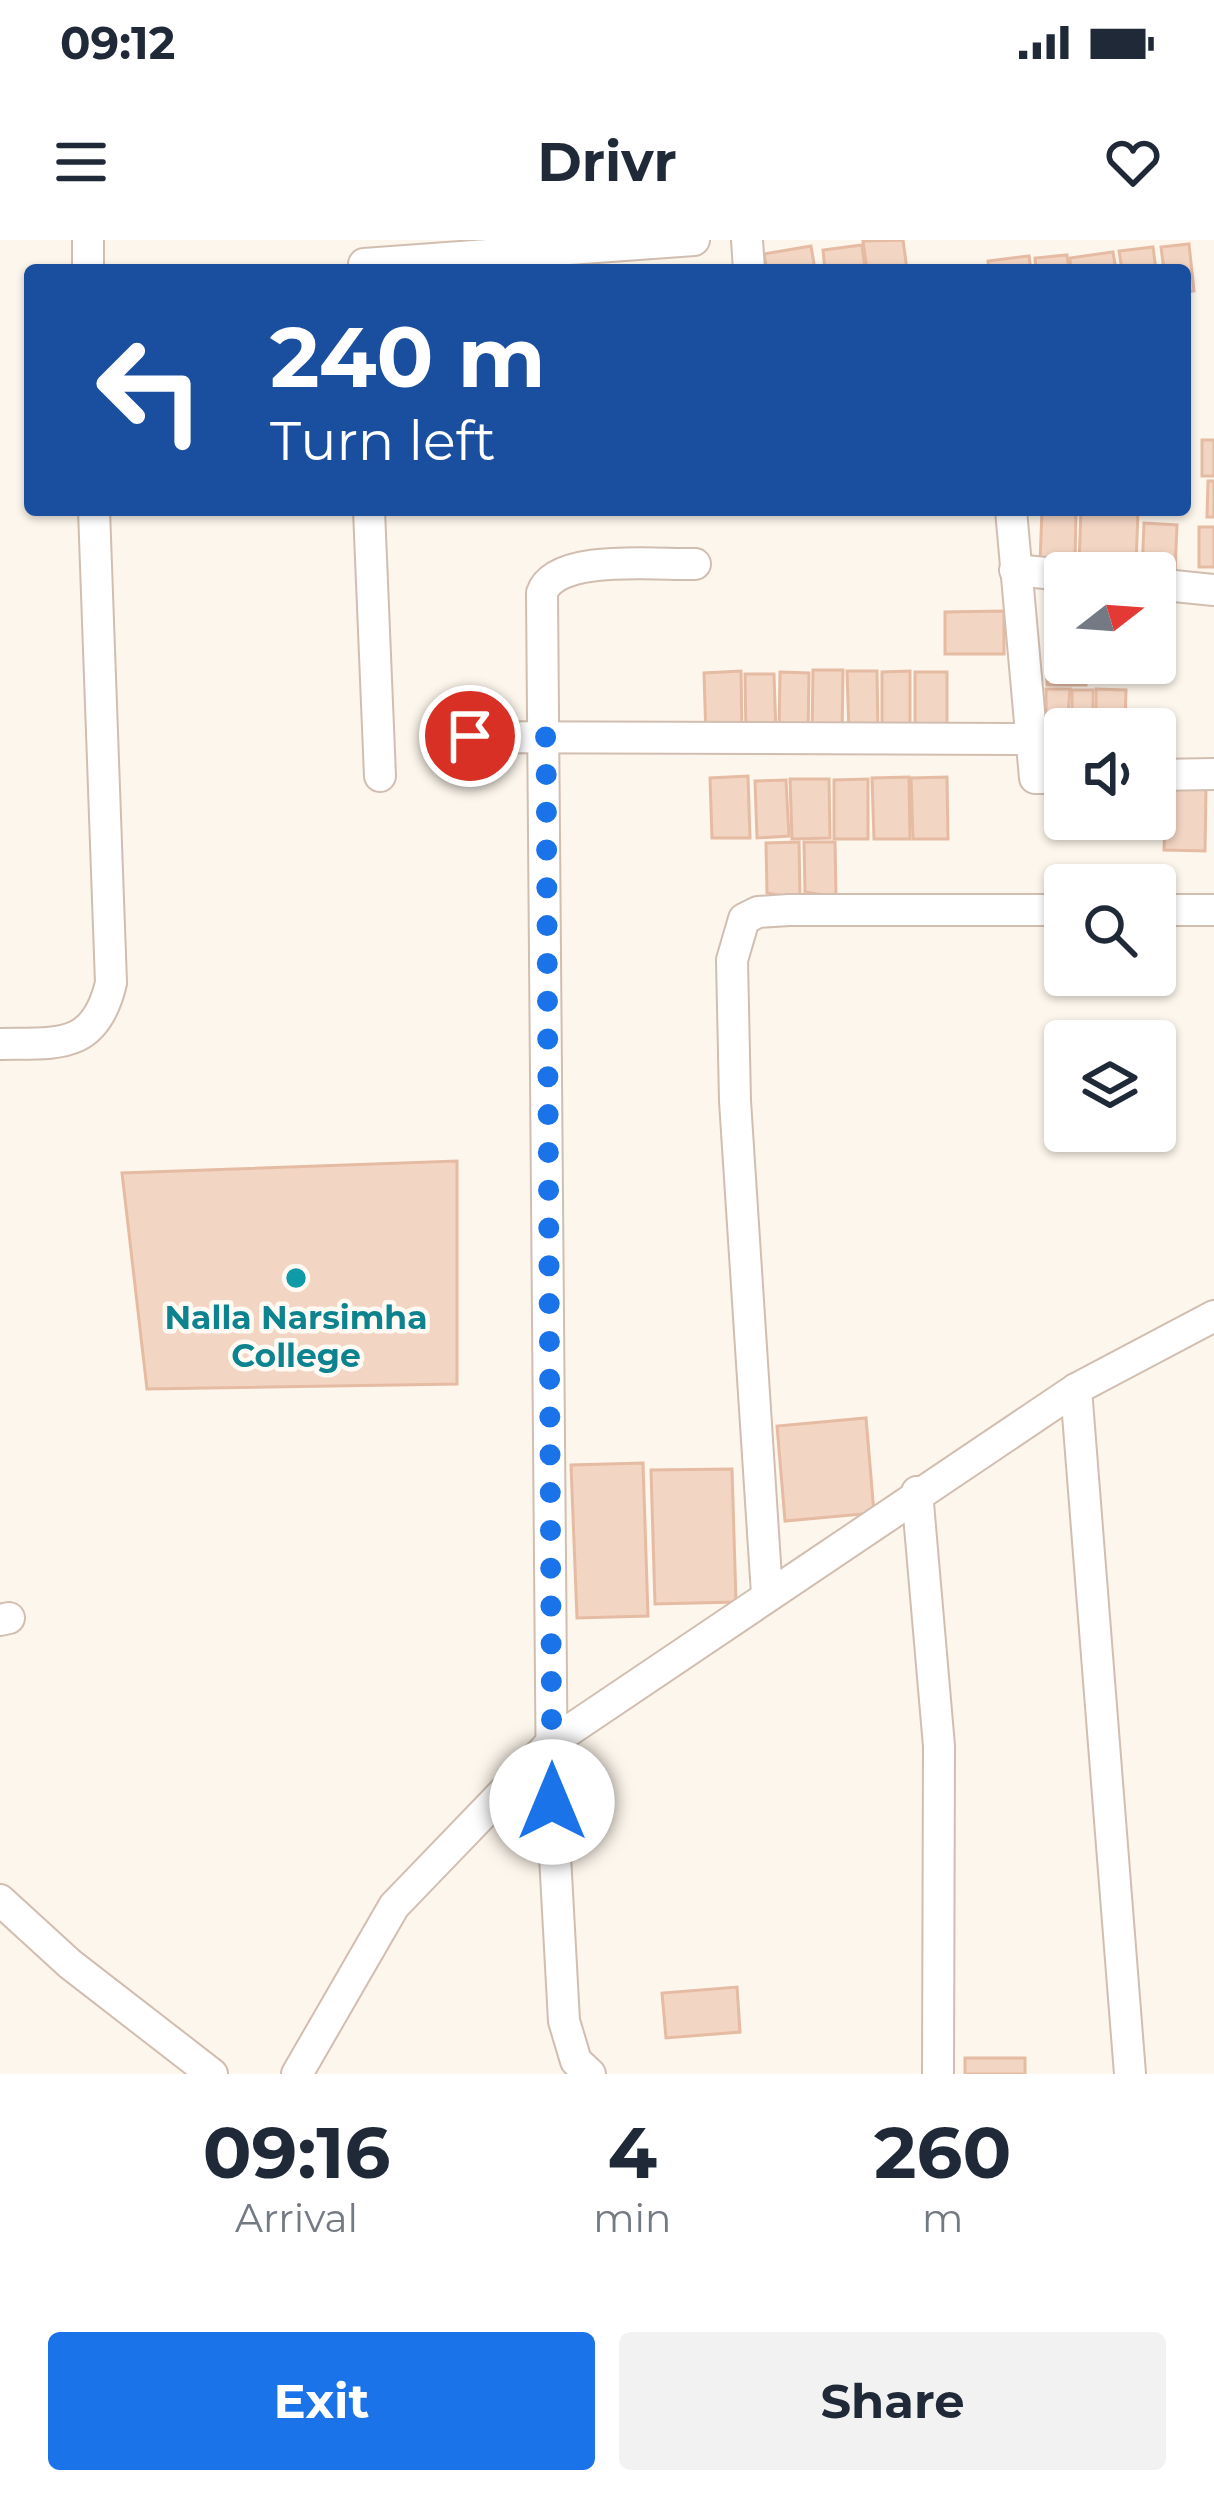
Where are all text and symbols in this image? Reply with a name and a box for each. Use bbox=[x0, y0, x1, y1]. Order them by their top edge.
text: 09:12 bbox=[60, 15, 175, 70]
icon: menu bbox=[48, 129, 114, 195]
text: Drivr bbox=[537, 129, 677, 195]
icon: heart bbox=[1100, 129, 1166, 195]
text: 240 m bbox=[270, 306, 546, 408]
icon: left bbox=[72, 312, 228, 468]
text: Turn left bbox=[270, 408, 496, 474]
north arrow bbox=[1044, 552, 1176, 684]
map controls bbox=[1044, 552, 1176, 1152]
pin bbox=[419, 685, 521, 787]
icon: arrive bbox=[437, 703, 503, 769]
button: sound bbox=[1044, 708, 1176, 840]
button: search bbox=[1044, 864, 1176, 996]
button: layers bbox=[1044, 1020, 1176, 1152]
marker: Nalla Narsimha College bbox=[283, 1265, 309, 1291]
place label: Nalla Narsimha College bbox=[164, 1297, 428, 1375]
position arrow bbox=[489, 1739, 615, 1865]
text: 09:16 bbox=[203, 2108, 390, 2196]
text: 4 bbox=[607, 2108, 657, 2196]
text: 260 bbox=[874, 2108, 1011, 2196]
text: Arrival bbox=[235, 2194, 358, 2242]
text: min bbox=[593, 2194, 671, 2242]
text: m bbox=[922, 2194, 963, 2242]
button: Exit bbox=[48, 2332, 595, 2470]
button: Share bbox=[619, 2332, 1166, 2470]

